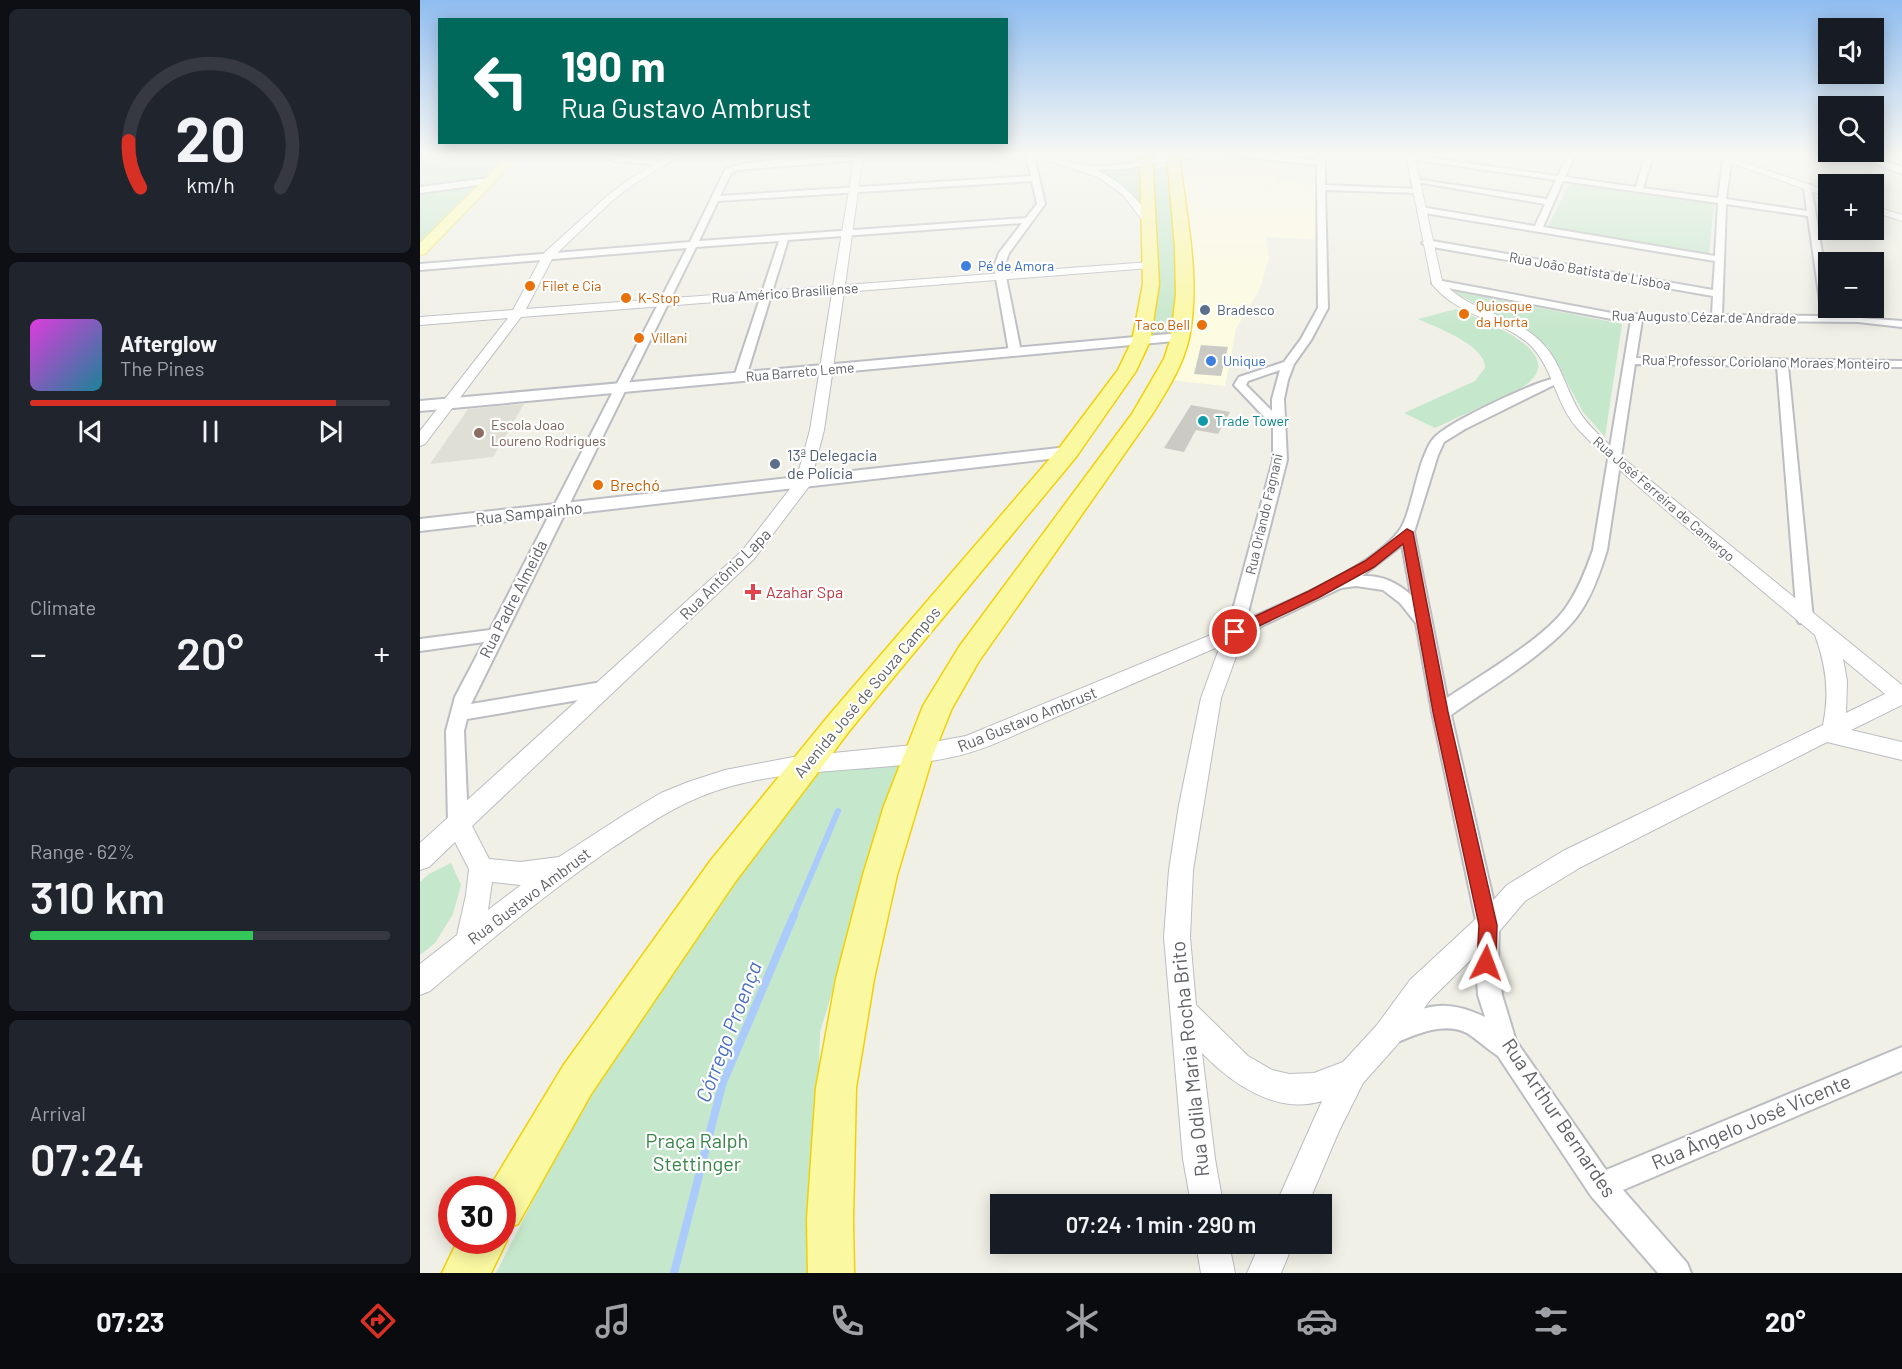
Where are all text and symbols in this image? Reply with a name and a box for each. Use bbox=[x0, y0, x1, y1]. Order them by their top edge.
map controls bbox=[1818, 18, 1884, 318]
button: sound bbox=[1818, 18, 1884, 84]
text: 190 m bbox=[561, 40, 666, 90]
icon: left bbox=[462, 42, 540, 120]
text: Rua Gustavo Ambrust bbox=[561, 91, 812, 123]
button: search bbox=[1818, 96, 1884, 162]
text: 20 bbox=[175, 100, 245, 174]
text: km/h bbox=[186, 172, 234, 197]
button: + bbox=[1818, 174, 1884, 240]
street label: Rua João Batista de Lisboa bbox=[1508, 248, 1672, 293]
button: − bbox=[1818, 252, 1884, 318]
place label: Pé de Amora bbox=[978, 257, 1054, 274]
marker: Pé de Amora bbox=[959, 259, 973, 273]
place label: Filet e Cia bbox=[542, 277, 602, 294]
marker: Filet e Cia bbox=[523, 279, 537, 293]
street label: Rua Américo Brasiliense bbox=[711, 279, 859, 306]
place label: K-Stop bbox=[638, 289, 680, 306]
marker: K-Stop bbox=[619, 291, 633, 305]
place label: Quiosque da Horta bbox=[1476, 297, 1532, 330]
place label: Bradesco bbox=[1217, 301, 1275, 318]
marker: Bradesco bbox=[1198, 303, 1212, 317]
street label: Rua Augusto Cézar de Andrade bbox=[1611, 306, 1797, 327]
marker: Quiosque da Horta bbox=[1457, 307, 1471, 321]
place label: Taco Bell bbox=[1135, 316, 1190, 333]
marker: Taco Bell bbox=[1195, 318, 1209, 332]
place label: Villani bbox=[651, 329, 688, 346]
text: Afterglow bbox=[120, 330, 217, 356]
marker: Villani bbox=[632, 331, 646, 345]
street label: Rua Professor Coriolano Moraes Monteiro bbox=[1642, 351, 1890, 372]
place label: Unique bbox=[1223, 352, 1266, 369]
marker: Unique bbox=[1204, 354, 1218, 368]
text: The Pines bbox=[120, 356, 204, 380]
street label: Rua Barreto Leme bbox=[745, 358, 855, 385]
place label: Trade Tower bbox=[1215, 412, 1289, 429]
marker: Trade Tower bbox=[1196, 414, 1210, 428]
icon: previous bbox=[74, 415, 107, 448]
icon: pause bbox=[194, 415, 227, 448]
icon: next bbox=[314, 415, 347, 448]
place label: Escola Joao Loureno Rodrigues bbox=[491, 416, 606, 449]
marker: Escola Joao Loureno Rodrigues bbox=[472, 426, 486, 440]
street label: Rua José Ferreira de Camargo bbox=[1590, 433, 1739, 565]
place label: 13ª Delegacia de Polícia bbox=[787, 445, 877, 482]
street label: Rua Orlando Fagnani bbox=[1241, 452, 1286, 576]
marker: 13ª Delegacia de Polícia bbox=[768, 457, 782, 471]
place label: Brechó bbox=[610, 475, 660, 494]
marker: Brechó bbox=[591, 478, 605, 492]
street label: Rua Sampainho bbox=[475, 497, 583, 528]
street label: Rua Antônio Lapa bbox=[675, 524, 774, 623]
street label: Rua Padre Almeida bbox=[475, 537, 550, 661]
place label: Azahar Spa bbox=[766, 582, 843, 601]
marker: Azahar Spa bbox=[744, 583, 762, 601]
text: Climate bbox=[30, 595, 96, 619]
street label: Avenida José de Souza Campos bbox=[790, 602, 944, 781]
pin bbox=[1209, 606, 1260, 657]
icon: arrive bbox=[1218, 615, 1251, 648]
text: 20° bbox=[176, 625, 244, 679]
text: − bbox=[30, 633, 47, 673]
text: + bbox=[374, 633, 390, 673]
street label: Rua Gustavo Ambrust bbox=[954, 682, 1099, 755]
text: Range · 62% bbox=[30, 839, 135, 863]
street label: Rua Gustavo Ambrust bbox=[464, 843, 594, 948]
text: 310 km bbox=[30, 869, 165, 923]
position arrow bbox=[1454, 931, 1518, 995]
street label: Rua Odila Maria Rocha Brito bbox=[1165, 940, 1213, 1178]
water label: Córrego Proença bbox=[689, 958, 766, 1105]
street label: Rua Arthur Bernardes bbox=[1498, 1033, 1622, 1202]
street label: Rua Ângelo José Vicente bbox=[1647, 1068, 1854, 1174]
text: Arrival bbox=[30, 1101, 86, 1125]
park label: Praça Ralph Stettinger bbox=[646, 1128, 748, 1175]
text: 07:24 bbox=[30, 1131, 145, 1185]
speed limit sign: 30 bbox=[438, 1176, 516, 1254]
text: 07:24 · 1 min · 290 m bbox=[1066, 1211, 1256, 1237]
icon: directions bbox=[357, 1300, 399, 1342]
icon: music bbox=[592, 1300, 634, 1342]
icon: phone bbox=[826, 1300, 868, 1342]
icon: climate bbox=[1061, 1300, 1103, 1342]
icon: car bbox=[1296, 1300, 1338, 1342]
icon: filters bbox=[1530, 1300, 1572, 1342]
text: 07:23 bbox=[96, 1305, 164, 1337]
text: 20° bbox=[1765, 1305, 1806, 1337]

